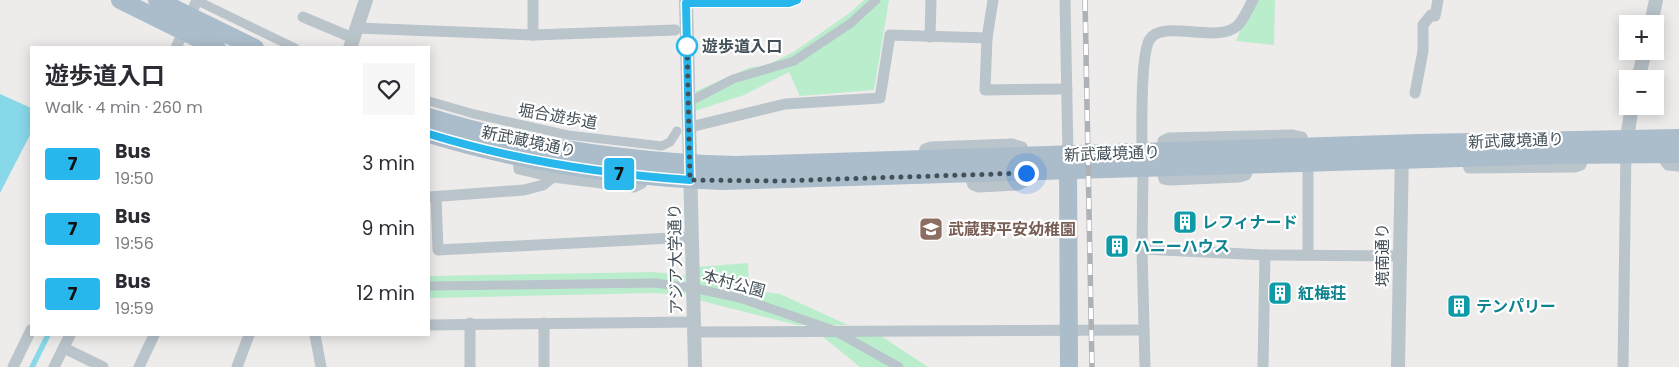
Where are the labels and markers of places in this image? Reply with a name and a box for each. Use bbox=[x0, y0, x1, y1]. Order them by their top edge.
marker: 遊歩道入口 bbox=[676, 35, 698, 57]
place label: 遊歩道入口 bbox=[702, 35, 782, 58]
building icon: レフィナード bbox=[1172, 209, 1198, 235]
place label: レフィナード bbox=[1202, 211, 1298, 234]
school or university icon: 武蔵野平安幼稚園 bbox=[918, 216, 944, 242]
place label: 武蔵野平安幼稚園 bbox=[948, 218, 1076, 241]
building icon: ハニーハウス bbox=[1104, 233, 1130, 259]
place label: ハニーハウス bbox=[1134, 235, 1230, 258]
building icon: 紅梅荘 bbox=[1267, 280, 1293, 306]
place label: 紅梅荘 bbox=[1298, 282, 1346, 305]
building icon: テンパリー bbox=[1446, 293, 1472, 319]
place label: テンパリー bbox=[1476, 295, 1556, 318]

